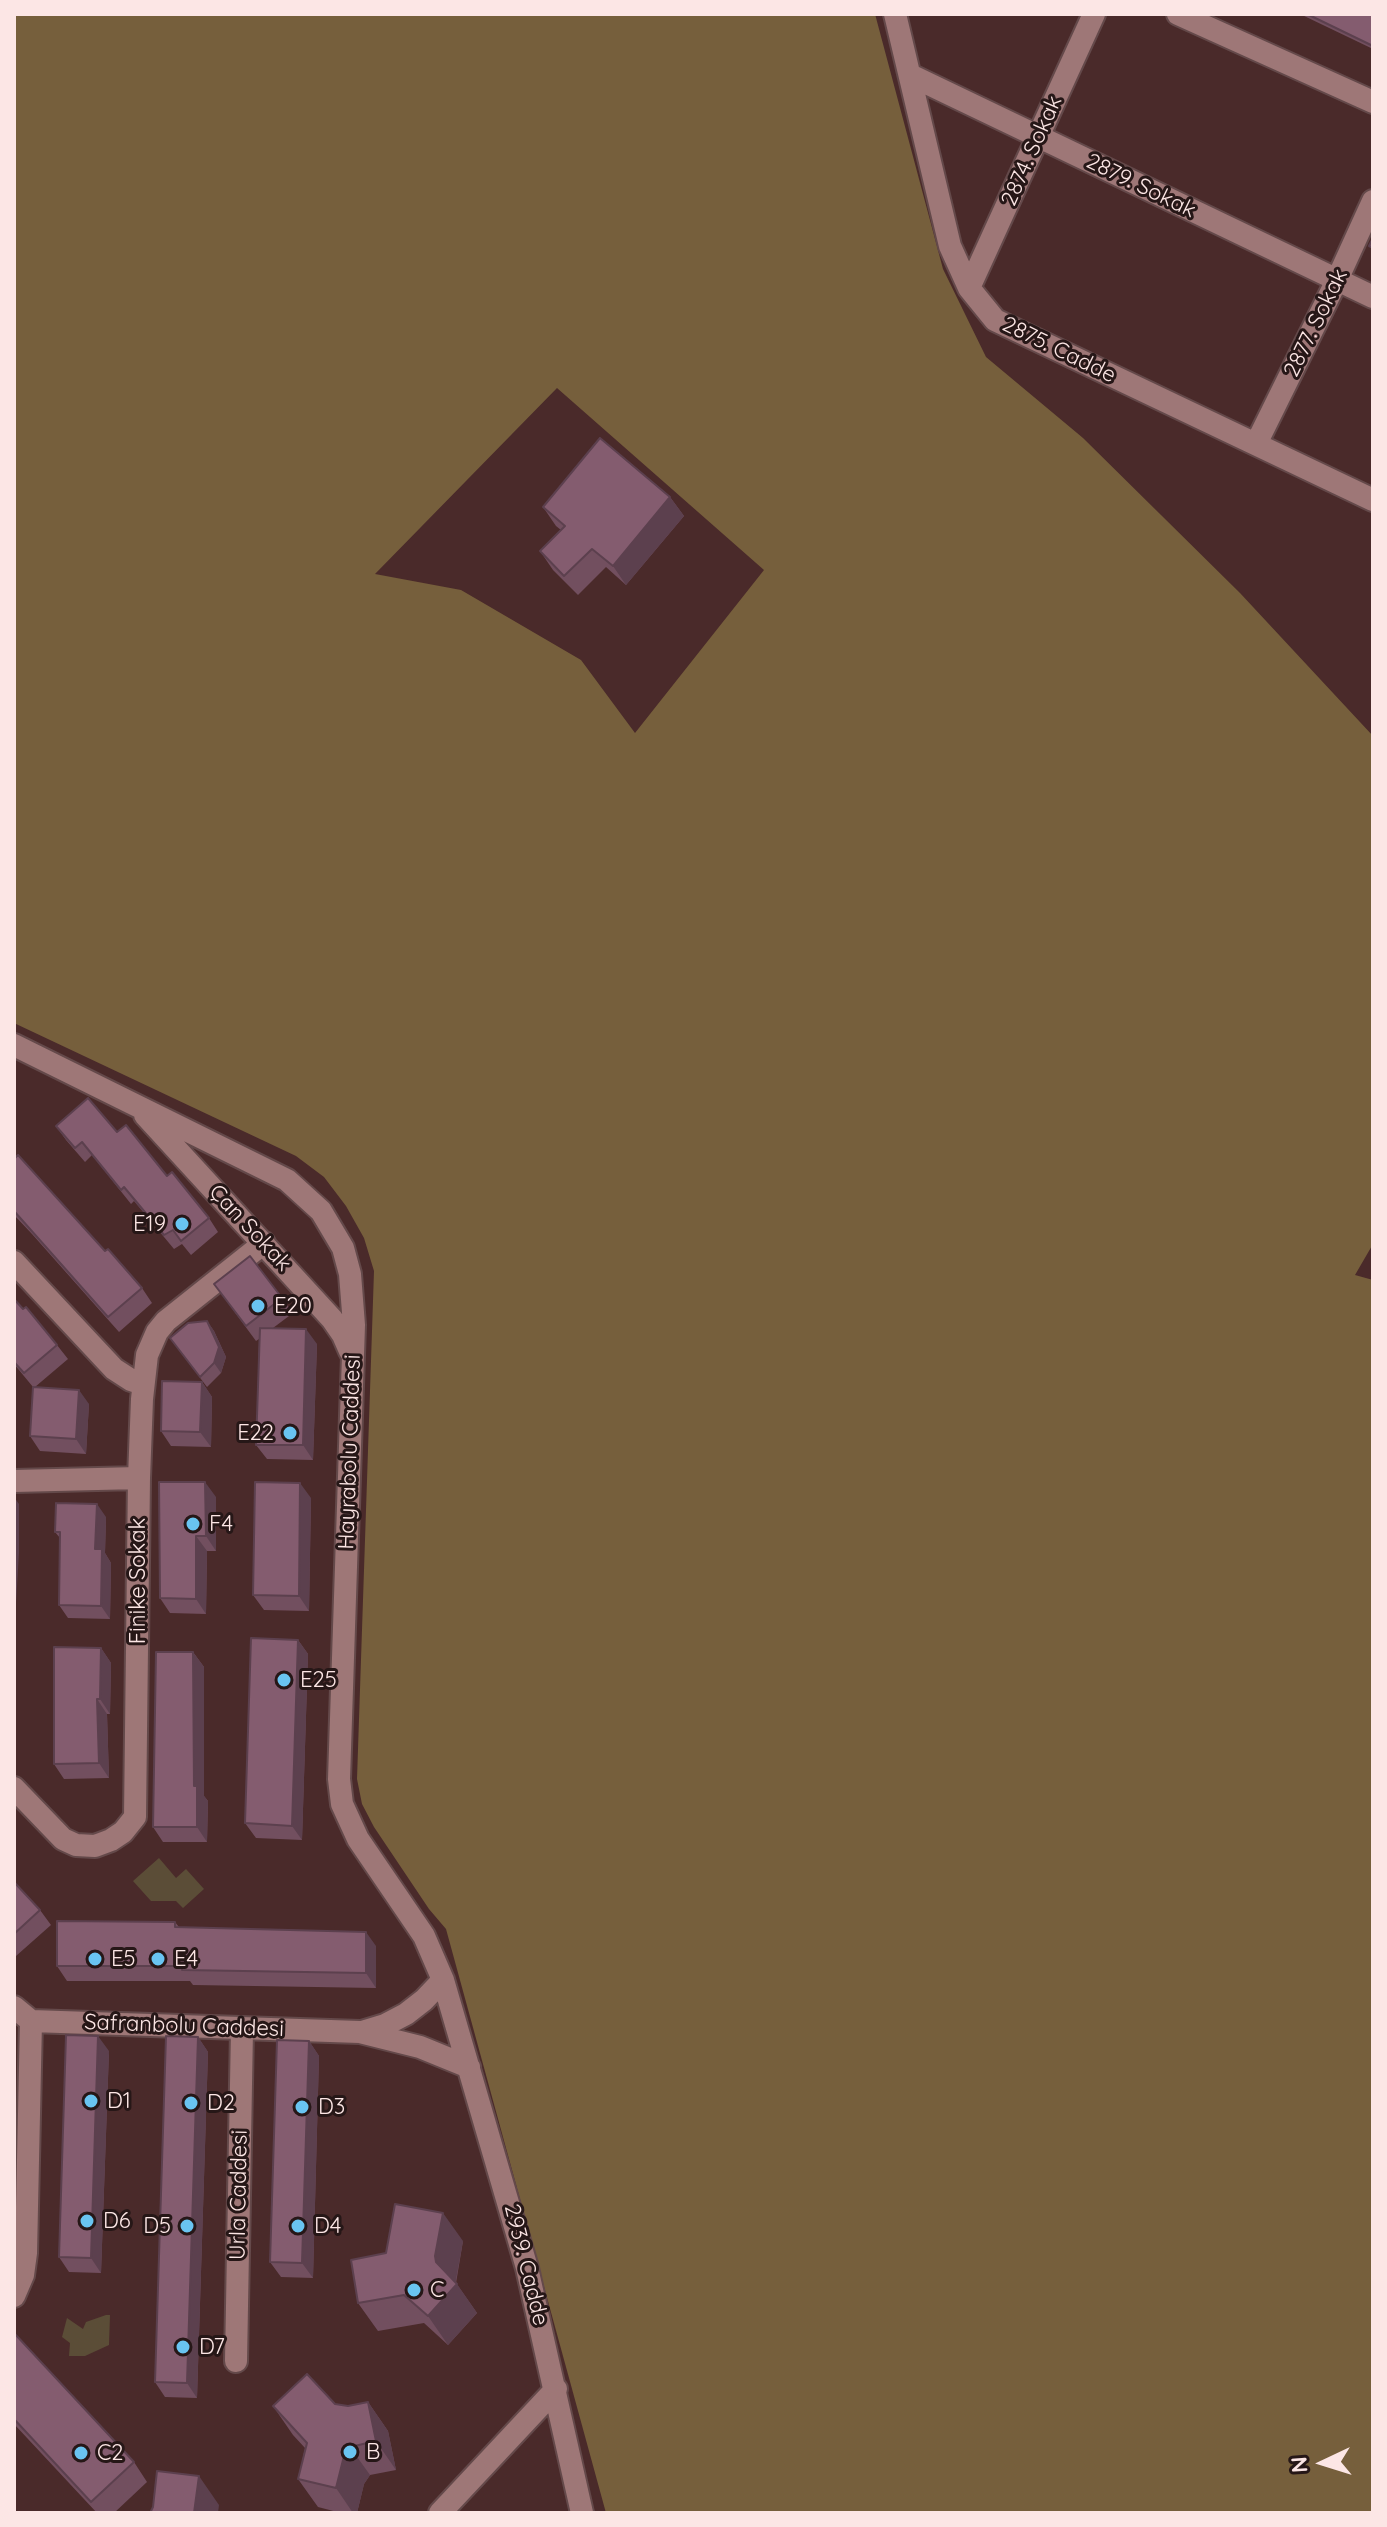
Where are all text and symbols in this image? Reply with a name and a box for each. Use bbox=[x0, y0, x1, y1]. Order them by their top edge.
street label: 2874. Sokak bbox=[996, 92, 1068, 210]
street label: 2879. Sokak bbox=[1082, 148, 1200, 224]
street label: 2877. Sokak bbox=[1278, 265, 1354, 381]
street label: 2875. Cadde bbox=[998, 311, 1120, 389]
street label: Çan Sokak bbox=[203, 1179, 297, 1277]
place label: E19 bbox=[133, 1211, 166, 1237]
marker: E19 bbox=[173, 1215, 191, 1233]
place label: E20 bbox=[274, 1293, 312, 1319]
marker: E20 bbox=[249, 1297, 267, 1315]
street label: Hayrabolu Caddesi bbox=[333, 1354, 367, 1550]
place label: E22 bbox=[237, 1420, 274, 1446]
marker: E22 bbox=[281, 1424, 299, 1442]
place label: F4 bbox=[209, 1511, 233, 1537]
marker: F4 bbox=[184, 1515, 202, 1533]
street label: Finike Sokak bbox=[125, 1518, 151, 1644]
place label: E25 bbox=[300, 1667, 337, 1693]
marker: E25 bbox=[275, 1671, 293, 1689]
place label: E5 bbox=[111, 1946, 135, 1972]
place label: E4 bbox=[174, 1946, 198, 1972]
marker: E5 bbox=[86, 1950, 104, 1968]
marker: E4 bbox=[149, 1950, 167, 1968]
street label: Safranbolu Caddesi bbox=[84, 2009, 284, 2043]
place label: D1 bbox=[107, 2088, 131, 2114]
place label: D2 bbox=[207, 2090, 235, 2116]
marker: D1 bbox=[82, 2092, 100, 2110]
marker: D2 bbox=[182, 2094, 200, 2112]
place label: D3 bbox=[318, 2094, 345, 2120]
marker: D3 bbox=[293, 2098, 311, 2116]
street label: Urla Caddesi bbox=[225, 2130, 253, 2260]
street label: 2939. Cadde bbox=[498, 2202, 554, 2328]
place label: D6 bbox=[103, 2208, 131, 2234]
marker: D6 bbox=[78, 2212, 96, 2230]
place label: D5 bbox=[143, 2213, 171, 2239]
place label: D4 bbox=[314, 2213, 341, 2239]
marker: D5 bbox=[178, 2217, 196, 2235]
marker: D4 bbox=[289, 2217, 307, 2235]
place label: C bbox=[430, 2277, 444, 2303]
marker: C bbox=[405, 2281, 423, 2299]
place label: D7 bbox=[199, 2334, 225, 2360]
marker: D7 bbox=[174, 2338, 192, 2356]
north arrow bbox=[1283, 2423, 1363, 2503]
place label: B bbox=[366, 2439, 380, 2465]
place label: C2 bbox=[97, 2440, 124, 2466]
marker: B bbox=[341, 2443, 359, 2461]
marker: C2 bbox=[72, 2444, 90, 2462]
text: N bbox=[1285, 2456, 1314, 2474]

